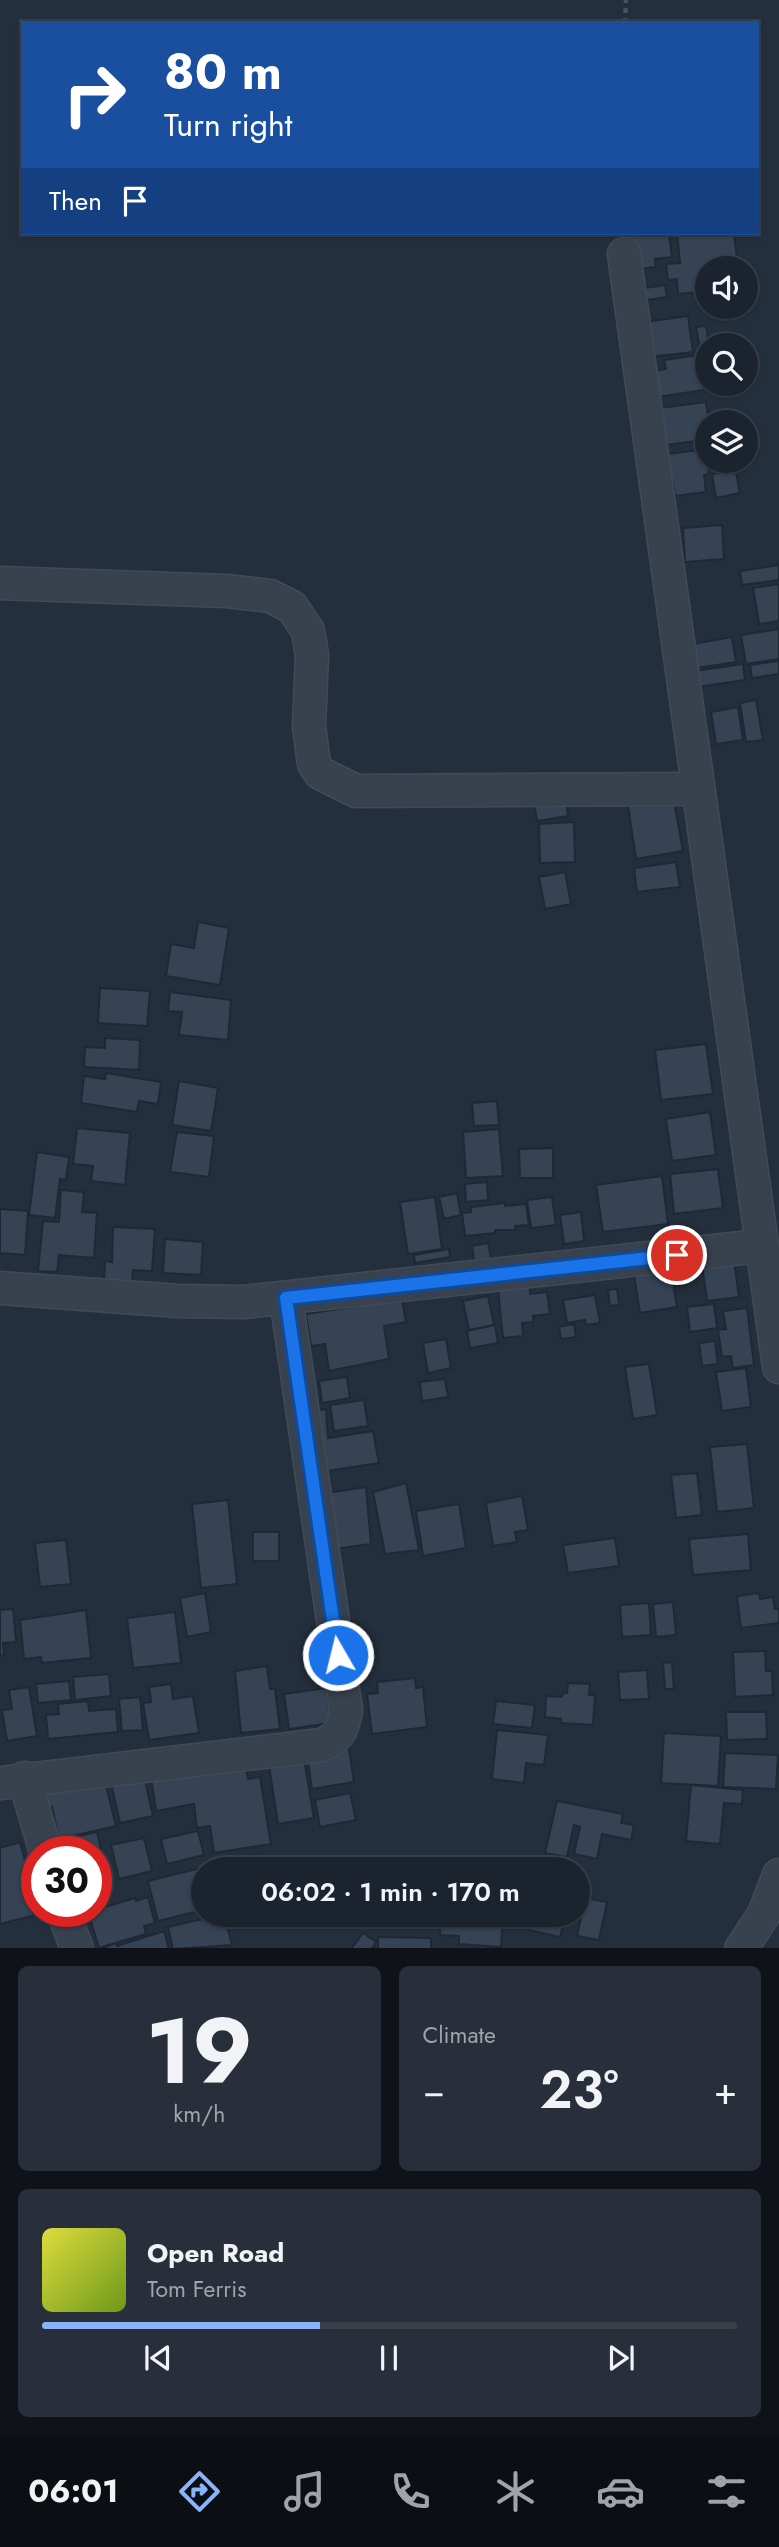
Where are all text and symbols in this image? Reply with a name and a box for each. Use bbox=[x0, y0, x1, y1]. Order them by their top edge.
text: 80 m bbox=[164, 37, 282, 107]
icon: right bbox=[49, 49, 140, 140]
text: Turn right bbox=[164, 102, 293, 148]
text: Then bbox=[49, 182, 102, 220]
icon: arrive bbox=[116, 182, 154, 220]
map controls bbox=[695, 256, 758, 473]
button: sound bbox=[695, 256, 758, 319]
button: search bbox=[695, 333, 758, 396]
button: layers bbox=[695, 410, 758, 473]
pin bbox=[647, 1225, 707, 1285]
icon: arrive bbox=[658, 1236, 696, 1274]
position arrow bbox=[301, 1618, 375, 1692]
speed limit sign: 30 bbox=[21, 1836, 112, 1927]
text: 06:02 · 1 min · 170 m bbox=[261, 1873, 520, 1911]
text: 19 bbox=[146, 1986, 253, 2117]
text: Climate bbox=[423, 2018, 496, 2052]
text: 23° bbox=[540, 2052, 619, 2128]
text: − bbox=[423, 2063, 445, 2118]
text: + bbox=[714, 2063, 737, 2118]
text: km/h bbox=[173, 2097, 225, 2131]
text: Open Road bbox=[147, 2234, 284, 2272]
text: Tom Ferris bbox=[147, 2272, 246, 2306]
icon: previous bbox=[139, 2339, 177, 2377]
icon: pause bbox=[370, 2339, 408, 2377]
icon: next bbox=[602, 2339, 640, 2377]
icon: directions bbox=[175, 2467, 224, 2516]
icon: music bbox=[280, 2467, 329, 2516]
icon: phone bbox=[386, 2467, 435, 2516]
icon: climate bbox=[491, 2467, 540, 2516]
icon: car bbox=[596, 2467, 645, 2516]
icon: filters bbox=[702, 2467, 751, 2516]
text: 06:01 bbox=[28, 2468, 119, 2514]

